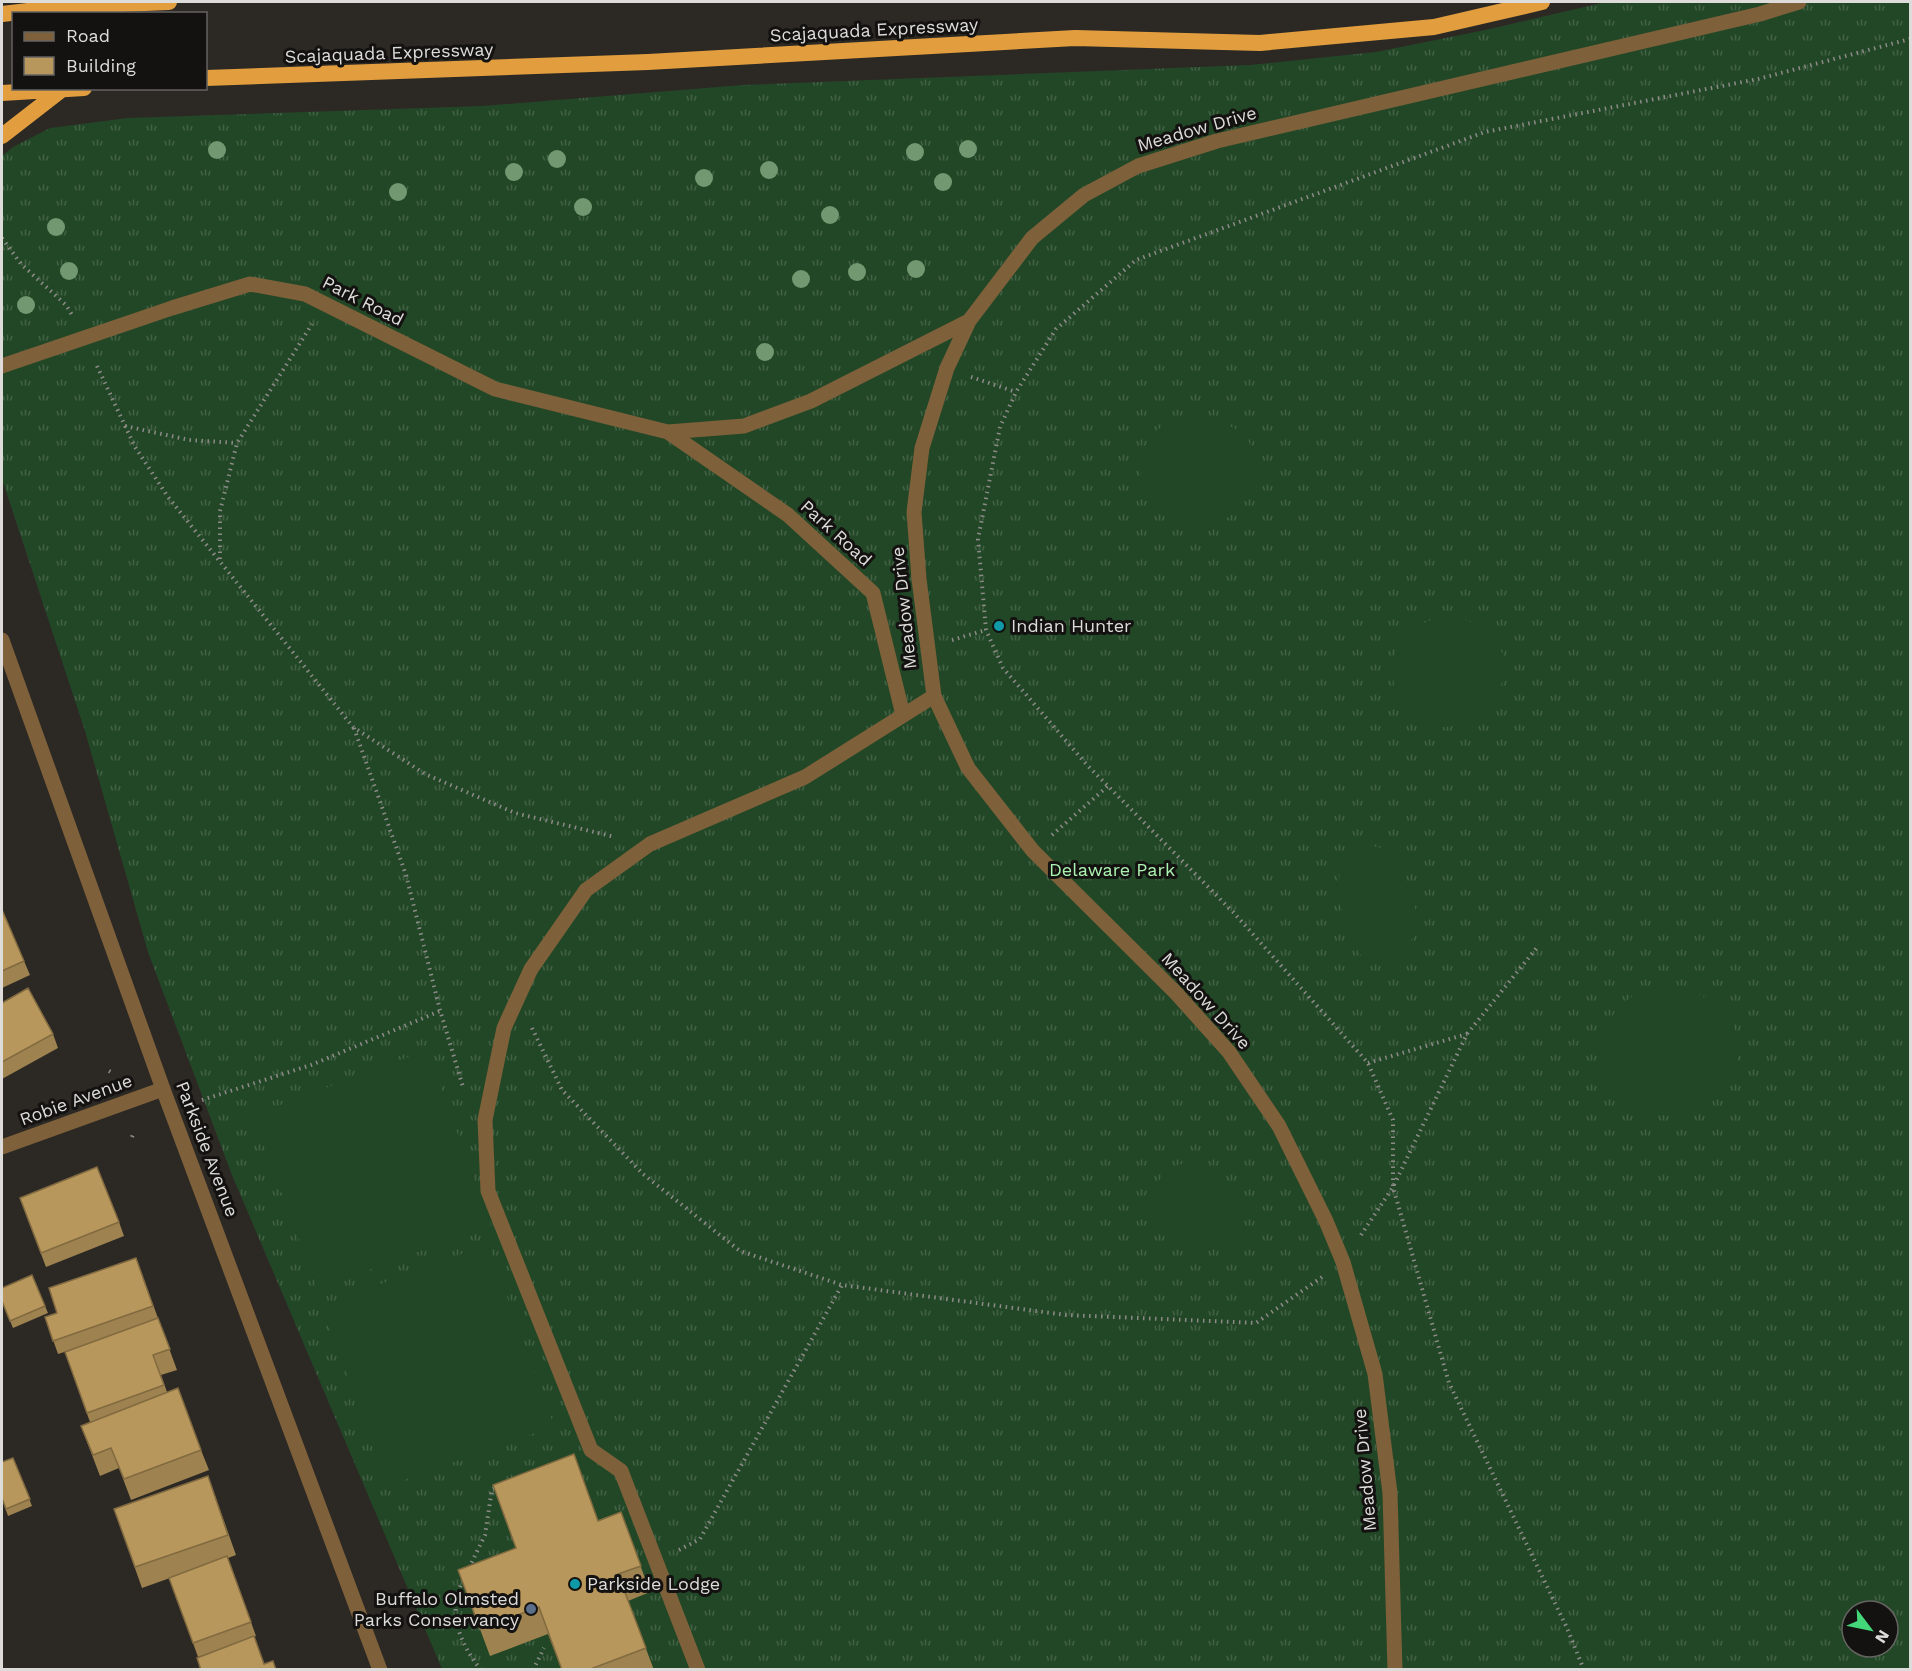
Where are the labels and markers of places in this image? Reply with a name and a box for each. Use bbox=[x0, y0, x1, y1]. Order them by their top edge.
place label: Indian Hunter bbox=[1011, 615, 1131, 636]
marker: Indian Hunter bbox=[992, 619, 1006, 633]
place label: Parkside Lodge bbox=[587, 1573, 720, 1594]
marker: Parkside Lodge bbox=[568, 1577, 582, 1591]
place label: Buffalo Olmsted Parks Conservancy bbox=[354, 1588, 520, 1630]
marker: Buffalo Olmsted Parks Conservancy bbox=[524, 1602, 538, 1616]

